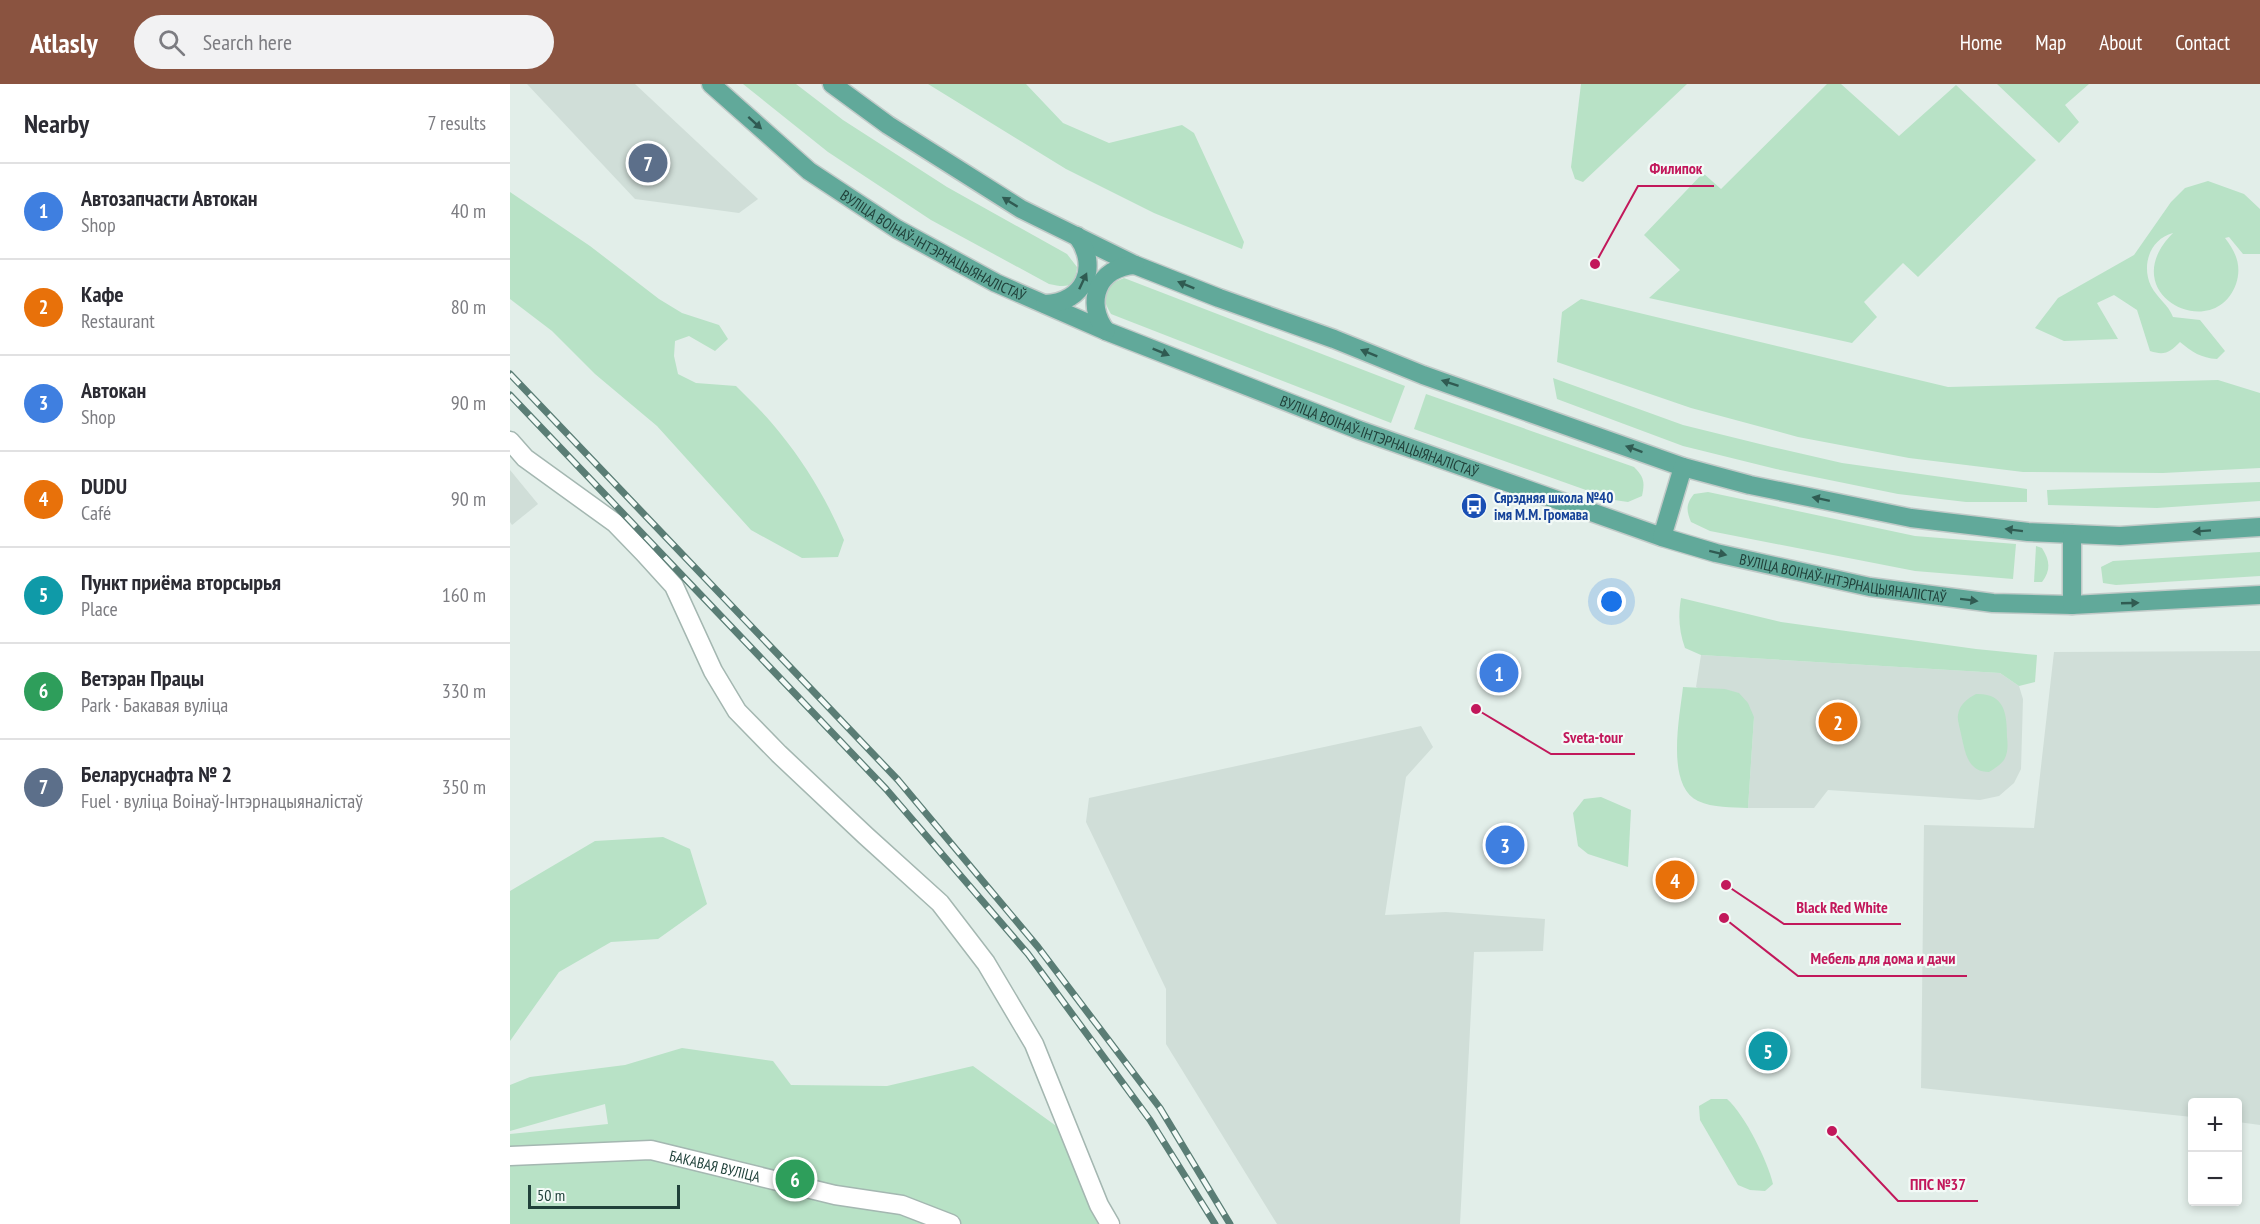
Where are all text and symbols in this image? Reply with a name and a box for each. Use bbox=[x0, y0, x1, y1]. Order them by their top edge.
search box bbox=[134, 15, 554, 69]
text: Atlasly bbox=[30, 24, 98, 61]
icon: search bbox=[155, 26, 188, 59]
text: Search here bbox=[203, 28, 292, 56]
text: Home bbox=[1960, 29, 2002, 56]
text: Map bbox=[2035, 29, 2066, 56]
text: About bbox=[2099, 29, 2142, 56]
text: Contact bbox=[2175, 29, 2230, 56]
text: Nearby bbox=[24, 107, 89, 140]
text: 7 results bbox=[428, 110, 486, 136]
one-way arrow bbox=[747, 116, 762, 130]
pin: 7 bbox=[628, 140, 668, 185]
callout: Филипок bbox=[1638, 152, 1714, 186]
text: Филипок bbox=[1650, 158, 1703, 178]
text: Автозапчасти Автокан bbox=[81, 184, 258, 212]
street label: ВУЛІЦА ВОІНАЎ-ІНТЭРНАЦЫЯНАЛІСТАЎ bbox=[837, 185, 1029, 305]
one-way arrow bbox=[1002, 197, 1018, 208]
text: 1 bbox=[39, 198, 48, 224]
text: 40 m bbox=[451, 198, 486, 224]
text: Shop bbox=[81, 212, 116, 238]
one-way arrow bbox=[1078, 271, 1088, 289]
text: Кафе bbox=[81, 280, 124, 308]
one-way arrow bbox=[1177, 280, 1195, 289]
text: 2 bbox=[39, 294, 48, 320]
text: 80 m bbox=[451, 294, 486, 320]
text: Restaurant bbox=[81, 308, 155, 334]
one-way arrow bbox=[1152, 347, 1170, 357]
one-way arrow bbox=[1360, 348, 1378, 357]
text: Автокан bbox=[81, 376, 146, 404]
one-way arrow bbox=[1441, 378, 1459, 387]
text: 3 bbox=[39, 390, 48, 416]
text: 90 m bbox=[451, 390, 486, 416]
street label: ВУЛІЦА ВОІНАЎ-ІНТЭРНАЦЫЯНАЛІСТАЎ bbox=[1277, 391, 1481, 481]
text: Shop bbox=[81, 404, 116, 430]
one-way arrow bbox=[1624, 443, 1642, 453]
text: DUDU bbox=[81, 472, 127, 500]
text: 4 bbox=[39, 486, 48, 512]
text: 90 m bbox=[451, 486, 486, 512]
place label: Сярэдняя школа №40 імя М.М. Громава bbox=[1494, 488, 1613, 524]
bus stop icon: Сярэдняя школа №40 імя М.М. Громава bbox=[1459, 491, 1489, 521]
one-way arrow bbox=[1812, 494, 1831, 504]
text: Café bbox=[81, 500, 111, 526]
one-way arrow bbox=[2004, 525, 2023, 535]
one-way arrow bbox=[2192, 526, 2211, 535]
one-way arrow bbox=[1709, 549, 1727, 559]
street label: ВУЛІЦА ВОІНАЎ-ІНТЭРНАЦЫЯНАЛІСТАЎ bbox=[1738, 549, 1948, 606]
text: Пункт приёма вторсырья bbox=[81, 568, 281, 596]
text: 5 bbox=[39, 582, 48, 608]
text: 160 m bbox=[442, 582, 486, 608]
your location bbox=[1597, 587, 1626, 616]
one-way arrow bbox=[1960, 595, 1979, 605]
text: Place bbox=[81, 596, 118, 622]
one-way arrow bbox=[2121, 598, 2140, 607]
pin: 1 bbox=[1480, 650, 1518, 696]
text: Ветэран Працы bbox=[81, 664, 204, 692]
text: 6 bbox=[39, 678, 48, 704]
text: 330 m bbox=[442, 678, 486, 704]
text: Park · Бакавая вуліца bbox=[81, 692, 228, 718]
pin: 2 bbox=[1818, 700, 1858, 744]
callout: Sveta-tour bbox=[1551, 720, 1635, 754]
text: Sveta-tour bbox=[1563, 727, 1623, 747]
text: Беларуснафта № 2 bbox=[81, 760, 232, 788]
text: 7 bbox=[39, 774, 48, 800]
text: 350 m bbox=[442, 774, 486, 800]
text: Fuel · вуліца Воінаў-Інтэрнацыяналістаў bbox=[81, 788, 363, 814]
pin: 3 bbox=[1486, 822, 1524, 867]
pin: 4 bbox=[1656, 858, 1694, 902]
callout: Black Red White bbox=[1784, 890, 1901, 924]
text: Black Red White bbox=[1796, 897, 1888, 917]
callout: Мебель для дома и дачи bbox=[1798, 942, 1967, 976]
text: Мебель для дома и дачи bbox=[1811, 948, 1955, 968]
pin: 5 bbox=[1748, 1028, 1788, 1074]
map controls bbox=[2188, 1098, 2242, 1206]
button: + bbox=[2188, 1098, 2242, 1152]
street label: БАКАВАЯ ВУЛІЦА bbox=[668, 1145, 763, 1186]
button: − bbox=[2188, 1152, 2242, 1206]
pin: 6 bbox=[776, 1156, 814, 1202]
callout: ППС №37 bbox=[1898, 1167, 1978, 1201]
text: ППС №37 bbox=[1910, 1174, 1966, 1194]
scale bar bbox=[528, 1182, 680, 1210]
text: 50 m bbox=[537, 1185, 565, 1205]

